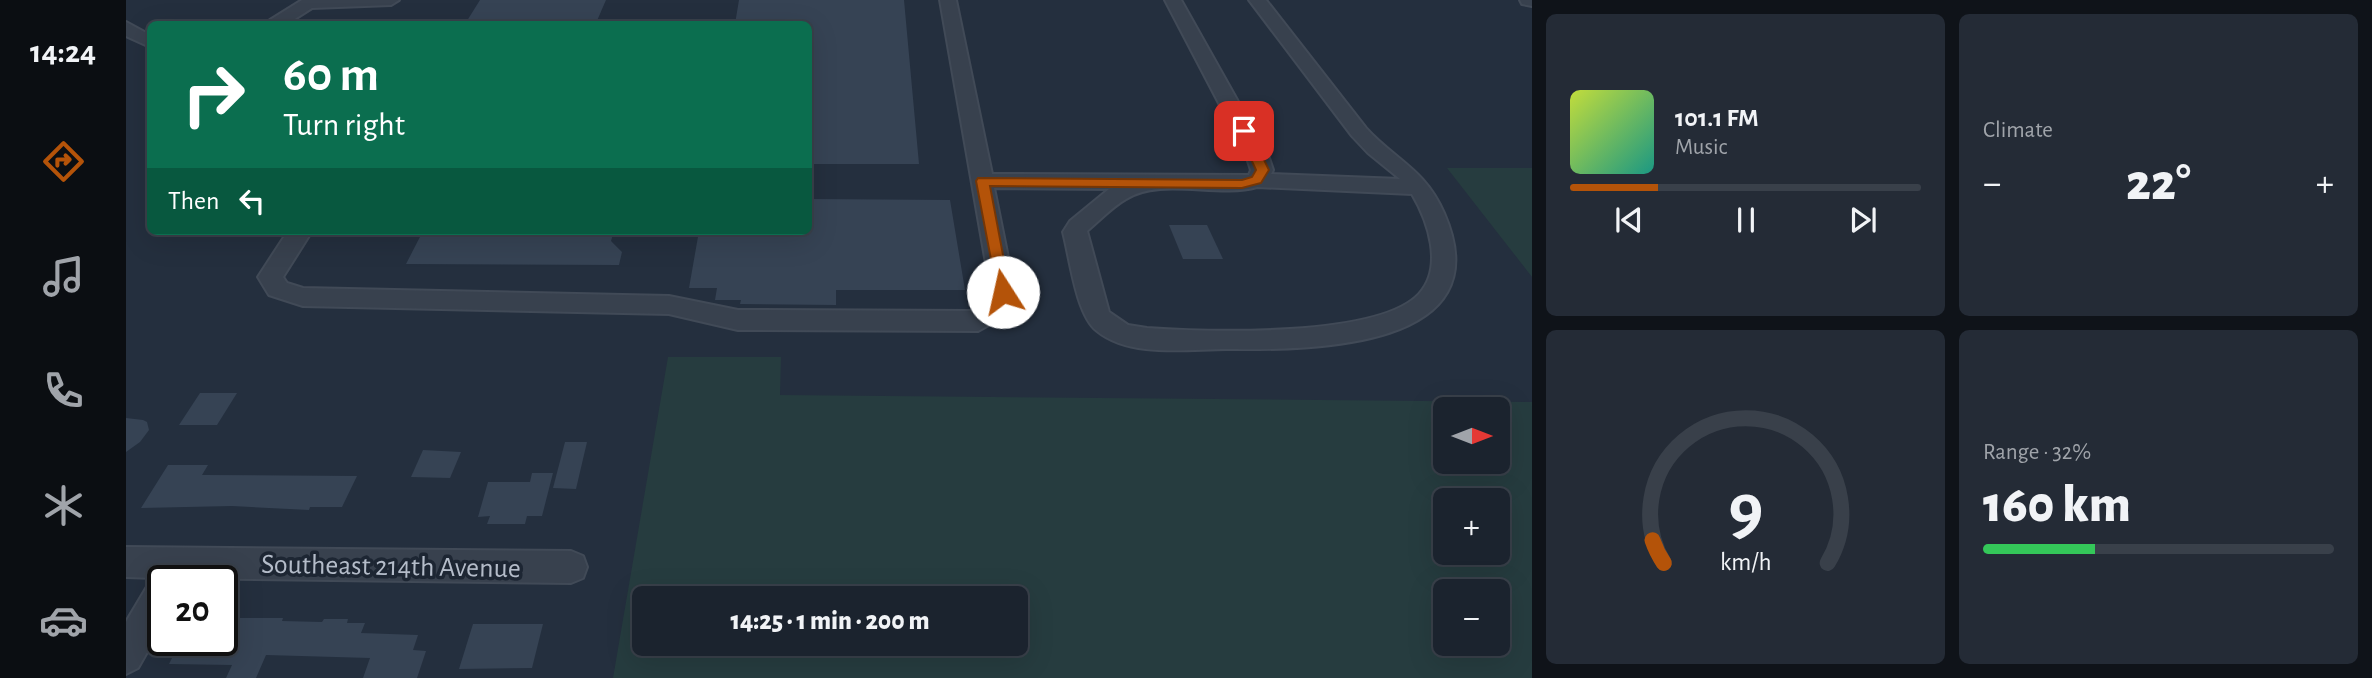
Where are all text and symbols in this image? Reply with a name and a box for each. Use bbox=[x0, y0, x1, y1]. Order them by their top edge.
text: 14:24 bbox=[30, 36, 96, 68]
icon: right bbox=[168, 49, 259, 140]
text: 60 m bbox=[283, 51, 379, 100]
pin bbox=[1214, 101, 1274, 161]
text: 101.1 FM bbox=[1675, 105, 1759, 131]
text: Turn right bbox=[283, 109, 405, 141]
icon: arrive bbox=[1225, 112, 1263, 150]
text: Climate bbox=[1983, 119, 2053, 142]
text: Music bbox=[1675, 136, 1727, 159]
icon: directions bbox=[39, 137, 88, 186]
text: 22° bbox=[2126, 157, 2191, 209]
text: − bbox=[1983, 165, 2001, 203]
text: + bbox=[2316, 165, 2334, 203]
icon: left bbox=[233, 182, 271, 220]
text: Then bbox=[168, 188, 219, 214]
icon: previous bbox=[1610, 201, 1648, 239]
icon: pause bbox=[1727, 201, 1765, 239]
icon: next bbox=[1844, 201, 1882, 239]
icon: music bbox=[39, 252, 88, 301]
position arrow bbox=[966, 255, 1040, 329]
icon: phone bbox=[39, 366, 88, 415]
north arrow bbox=[1433, 397, 1510, 474]
map controls bbox=[1433, 397, 1510, 656]
text: Range · 32% bbox=[1983, 441, 2091, 464]
text: 9 bbox=[1728, 475, 1763, 548]
text: 160 km bbox=[1983, 479, 2131, 531]
icon: climate bbox=[39, 481, 88, 530]
button: + bbox=[1433, 488, 1510, 565]
text: km/h bbox=[1720, 550, 1771, 575]
street label: Southeast 214th Avenue bbox=[261, 551, 521, 583]
speed limit sign: 20 bbox=[147, 565, 238, 656]
button: − bbox=[1433, 579, 1510, 656]
icon: car bbox=[39, 596, 88, 645]
text: 14:25 · 1 min · 200 m bbox=[730, 608, 930, 634]

